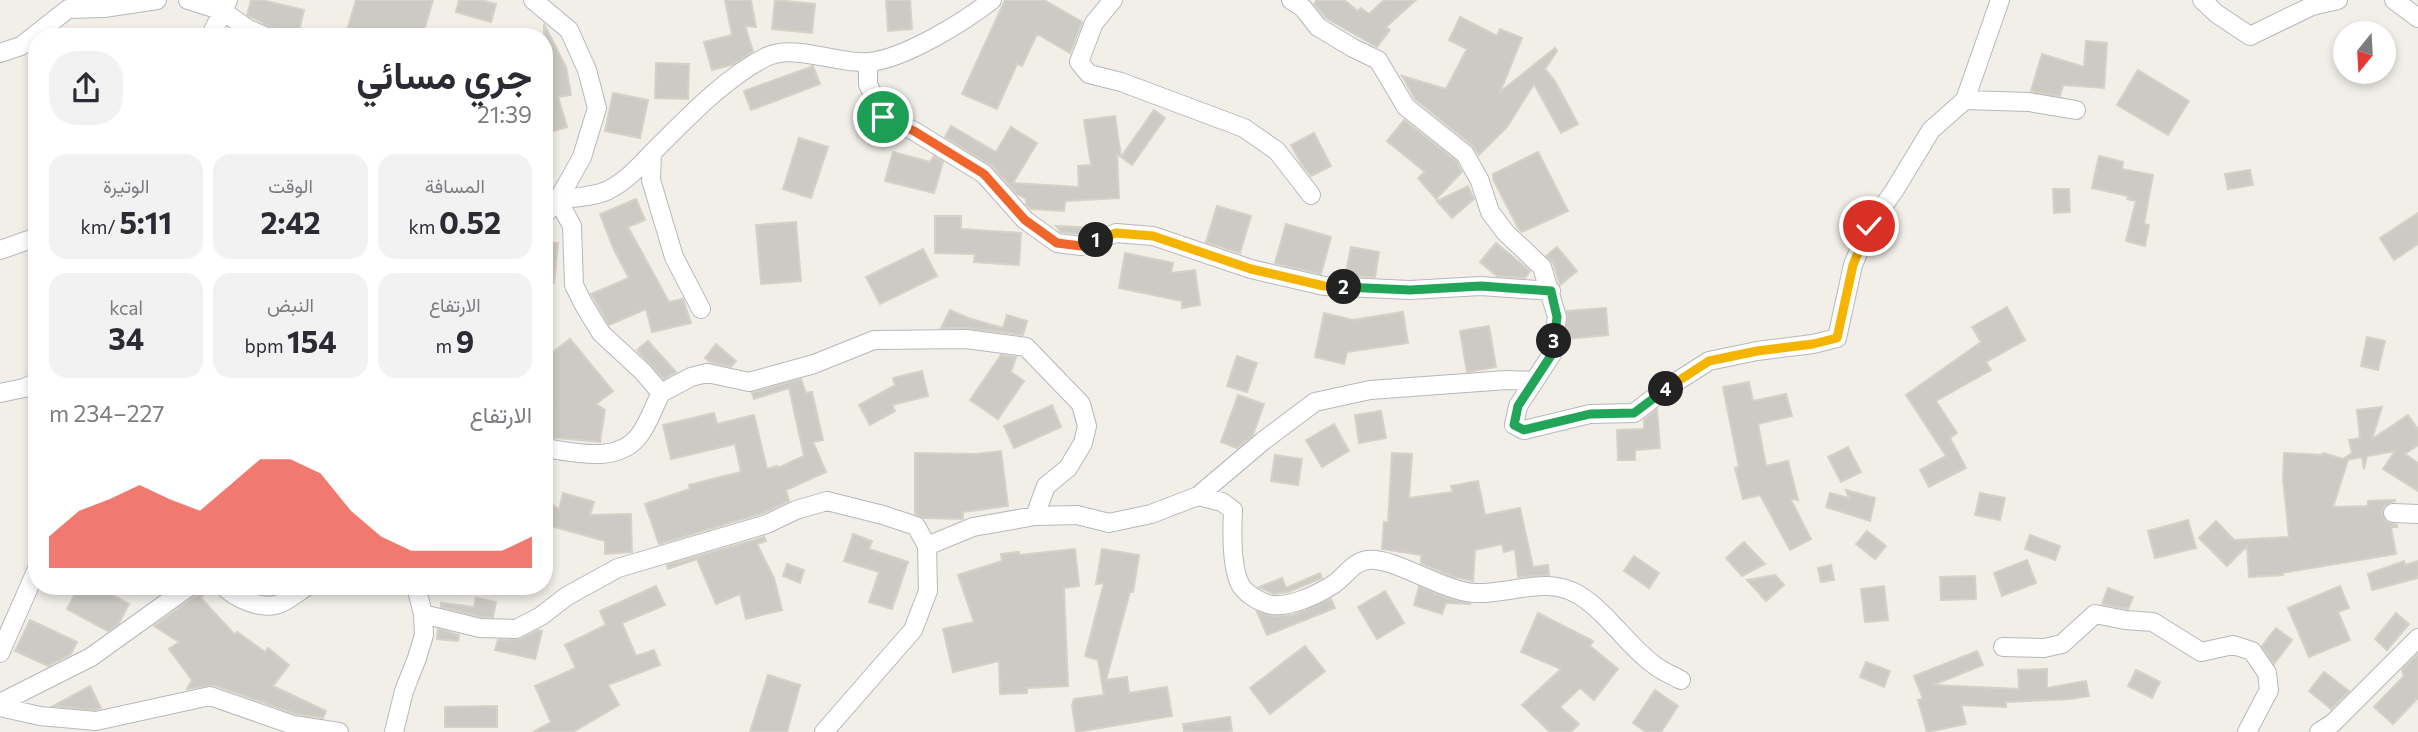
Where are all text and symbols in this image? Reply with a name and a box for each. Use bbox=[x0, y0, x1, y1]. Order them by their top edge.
north arrow bbox=[2333, 21, 2396, 84]
map controls bbox=[2333, 21, 2396, 84]
text: جري مسائي bbox=[356, 50, 532, 97]
button: share bbox=[49, 51, 123, 125]
pin bbox=[853, 87, 913, 147]
icon: arrive bbox=[864, 98, 902, 136]
text: 21:39 bbox=[477, 100, 532, 128]
text: الوتيرة bbox=[103, 174, 149, 197]
text: الوقت bbox=[268, 174, 313, 197]
text: المسافة bbox=[425, 174, 485, 197]
pin bbox=[1839, 196, 1899, 256]
text: 5:11 bbox=[119, 203, 172, 240]
text: 2:42 bbox=[260, 203, 321, 240]
text: 0.52 bbox=[439, 203, 501, 240]
icon: check bbox=[1850, 207, 1888, 245]
text: /km bbox=[80, 215, 119, 238]
text: km bbox=[409, 215, 439, 238]
pin: 1 bbox=[1078, 222, 1114, 258]
text: 1 bbox=[1091, 228, 1100, 251]
pin: 2 bbox=[1326, 270, 1362, 304]
text: 2 bbox=[1338, 275, 1349, 298]
text: النبض bbox=[267, 293, 314, 316]
text: الارتفاع bbox=[429, 293, 481, 316]
text: kcal bbox=[109, 296, 143, 319]
text: 34 bbox=[108, 319, 144, 356]
text: 154 bbox=[287, 322, 337, 359]
text: 9 bbox=[456, 322, 474, 359]
pin: 3 bbox=[1536, 324, 1572, 358]
text: 3 bbox=[1548, 329, 1559, 352]
text: bpm bbox=[244, 334, 287, 357]
text: m bbox=[435, 334, 456, 357]
pin: 4 bbox=[1648, 372, 1684, 406]
text: 4 bbox=[1660, 377, 1671, 400]
text: 227–234 m bbox=[49, 399, 164, 427]
text: الارتفاع bbox=[470, 400, 532, 428]

